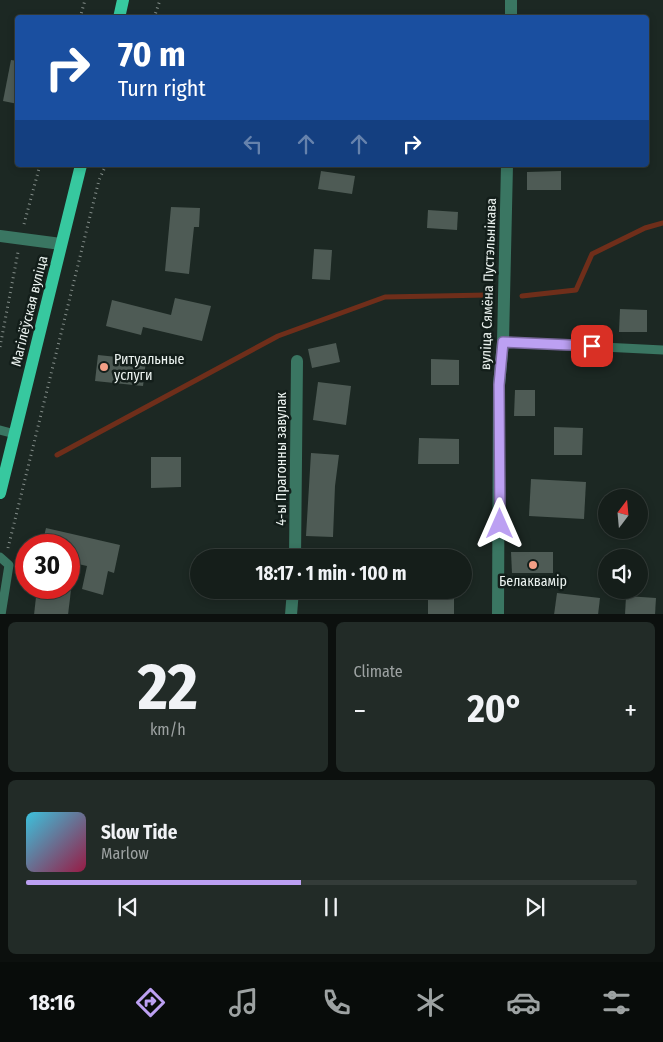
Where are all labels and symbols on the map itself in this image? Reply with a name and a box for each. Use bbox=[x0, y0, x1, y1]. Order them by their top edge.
street label: вуліца Сямёна Пустэльнікава bbox=[477, 198, 500, 370]
street label: Магілёўская вуліца bbox=[8, 254, 51, 368]
pin bbox=[571, 325, 613, 367]
place label: Ритуальные услуги bbox=[114, 351, 185, 384]
marker: Ритуальные услуги bbox=[98, 361, 110, 373]
street label: 4-ы Прагонны завулак bbox=[273, 392, 290, 526]
north arrow bbox=[598, 489, 648, 539]
position arrow bbox=[473, 497, 525, 549]
speed limit sign: 30 bbox=[15, 534, 80, 599]
marker: Белаквамір bbox=[527, 559, 539, 571]
place label: Белаквамір bbox=[499, 573, 567, 590]

